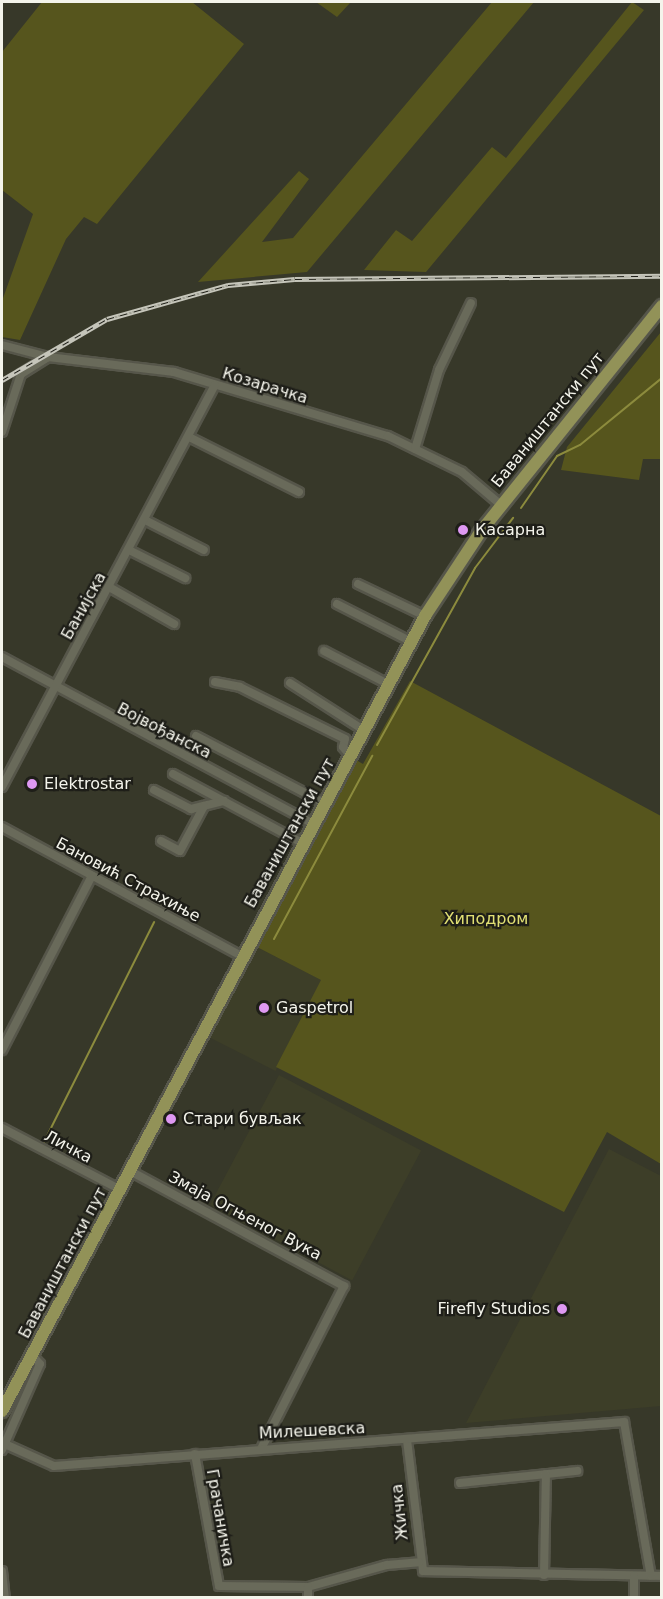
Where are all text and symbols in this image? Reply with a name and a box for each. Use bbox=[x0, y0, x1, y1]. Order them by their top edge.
street label: Баваништански пут bbox=[488, 349, 608, 491]
street label: Козарачка bbox=[220, 364, 310, 408]
place label: Касарна bbox=[475, 520, 545, 540]
marker: Касарна bbox=[456, 523, 470, 537]
street label: Банијска bbox=[58, 569, 110, 643]
street label: Војвођанска bbox=[114, 699, 214, 763]
street label: Баваништански пут bbox=[241, 755, 339, 911]
place label: Elektrostar bbox=[44, 774, 131, 794]
marker: Elektrostar bbox=[25, 777, 39, 791]
street label: Бановић Страхиње bbox=[52, 834, 204, 926]
park label: Хиподром bbox=[444, 909, 528, 929]
place label: Gaspetrol bbox=[276, 998, 353, 1018]
marker: Gaspetrol bbox=[257, 1001, 271, 1015]
place label: Стари бувљак bbox=[183, 1109, 302, 1129]
marker: Стари бувљак bbox=[164, 1112, 178, 1126]
street label: Личка bbox=[41, 1126, 95, 1168]
street label: Змаја Огњеног Вука bbox=[165, 1168, 325, 1264]
street label: Баваништански пут bbox=[15, 1184, 111, 1342]
place label: Firefly Studios bbox=[438, 1299, 550, 1319]
marker: Firefly Studios bbox=[555, 1302, 569, 1316]
street label: Милешевска bbox=[258, 1419, 366, 1443]
street label: Грачаничка bbox=[202, 1468, 238, 1568]
street label: Жичка bbox=[387, 1483, 413, 1541]

